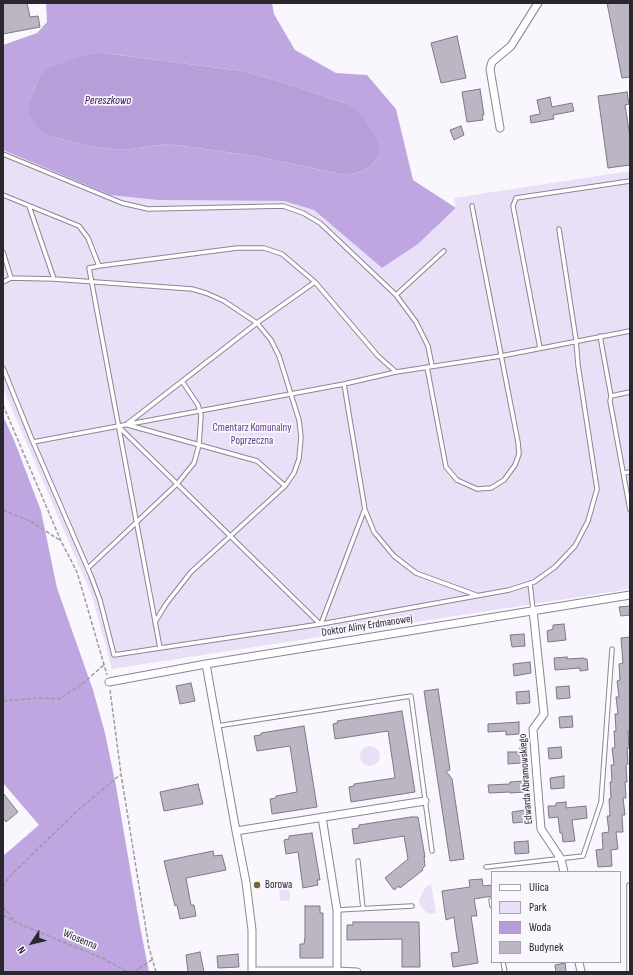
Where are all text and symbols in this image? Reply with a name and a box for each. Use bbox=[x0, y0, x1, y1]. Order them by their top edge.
water label: Pereszkowo bbox=[85, 94, 131, 108]
park label: Cmentarz Komunalny Poprzeczna bbox=[213, 421, 291, 447]
street label: Doktor Aliny Erdmanowej bbox=[321, 612, 413, 640]
street label: Edwarda Abramowskiego bbox=[516, 733, 536, 825]
legend bbox=[491, 871, 621, 963]
place label: Borowa bbox=[265, 878, 292, 892]
marker: Borowa bbox=[252, 880, 262, 890]
text: Ulica bbox=[529, 880, 549, 895]
text: Park bbox=[529, 900, 547, 915]
text: Woda bbox=[529, 920, 551, 935]
north arrow bbox=[12, 923, 52, 963]
street label: Wiosenna bbox=[61, 927, 99, 953]
text: Budynek bbox=[529, 940, 564, 955]
text: N bbox=[15, 944, 29, 956]

